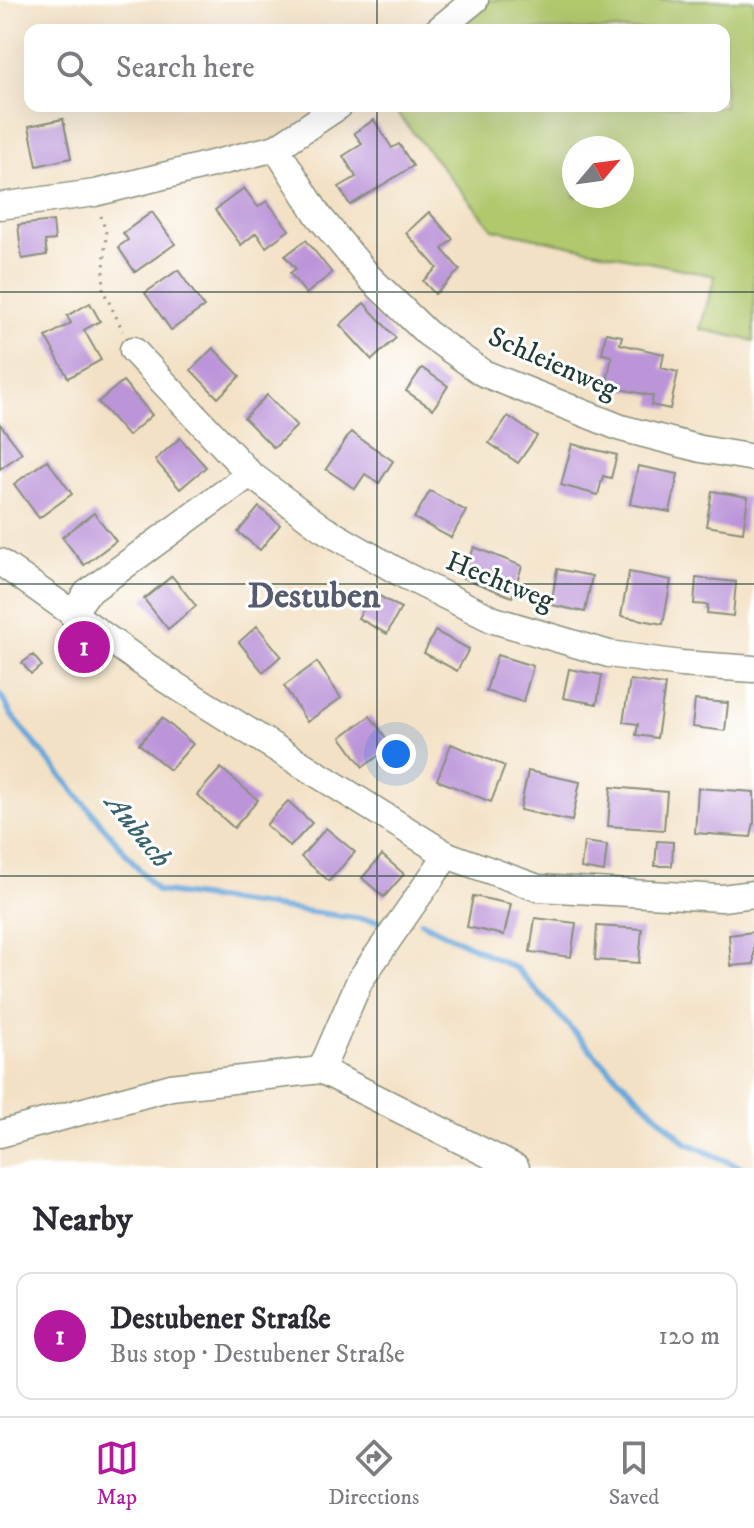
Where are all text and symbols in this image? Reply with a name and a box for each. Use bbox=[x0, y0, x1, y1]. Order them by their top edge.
search box bbox=[24, 24, 730, 112]
icon: search bbox=[52, 46, 96, 90]
text: Search here bbox=[116, 50, 255, 87]
north arrow bbox=[562, 136, 634, 208]
street label: Schleienweg bbox=[483, 319, 623, 407]
street label: Hechtweg bbox=[441, 544, 559, 619]
district label: Destuben bbox=[247, 574, 381, 619]
pin: 1 bbox=[58, 617, 110, 677]
your location bbox=[376, 734, 416, 774]
water label: Aubach bbox=[95, 784, 179, 876]
text: Nearby bbox=[32, 1199, 133, 1241]
text: Destubener Straße bbox=[110, 1301, 331, 1338]
text: 1 bbox=[55, 1320, 65, 1353]
text: 120 m bbox=[659, 1320, 720, 1353]
text: Bus stop · Destubener Straße bbox=[110, 1338, 405, 1371]
tab: Map bbox=[95, 1436, 139, 1511]
tab: Directions bbox=[328, 1436, 419, 1511]
tab: Saved bbox=[609, 1436, 659, 1511]

